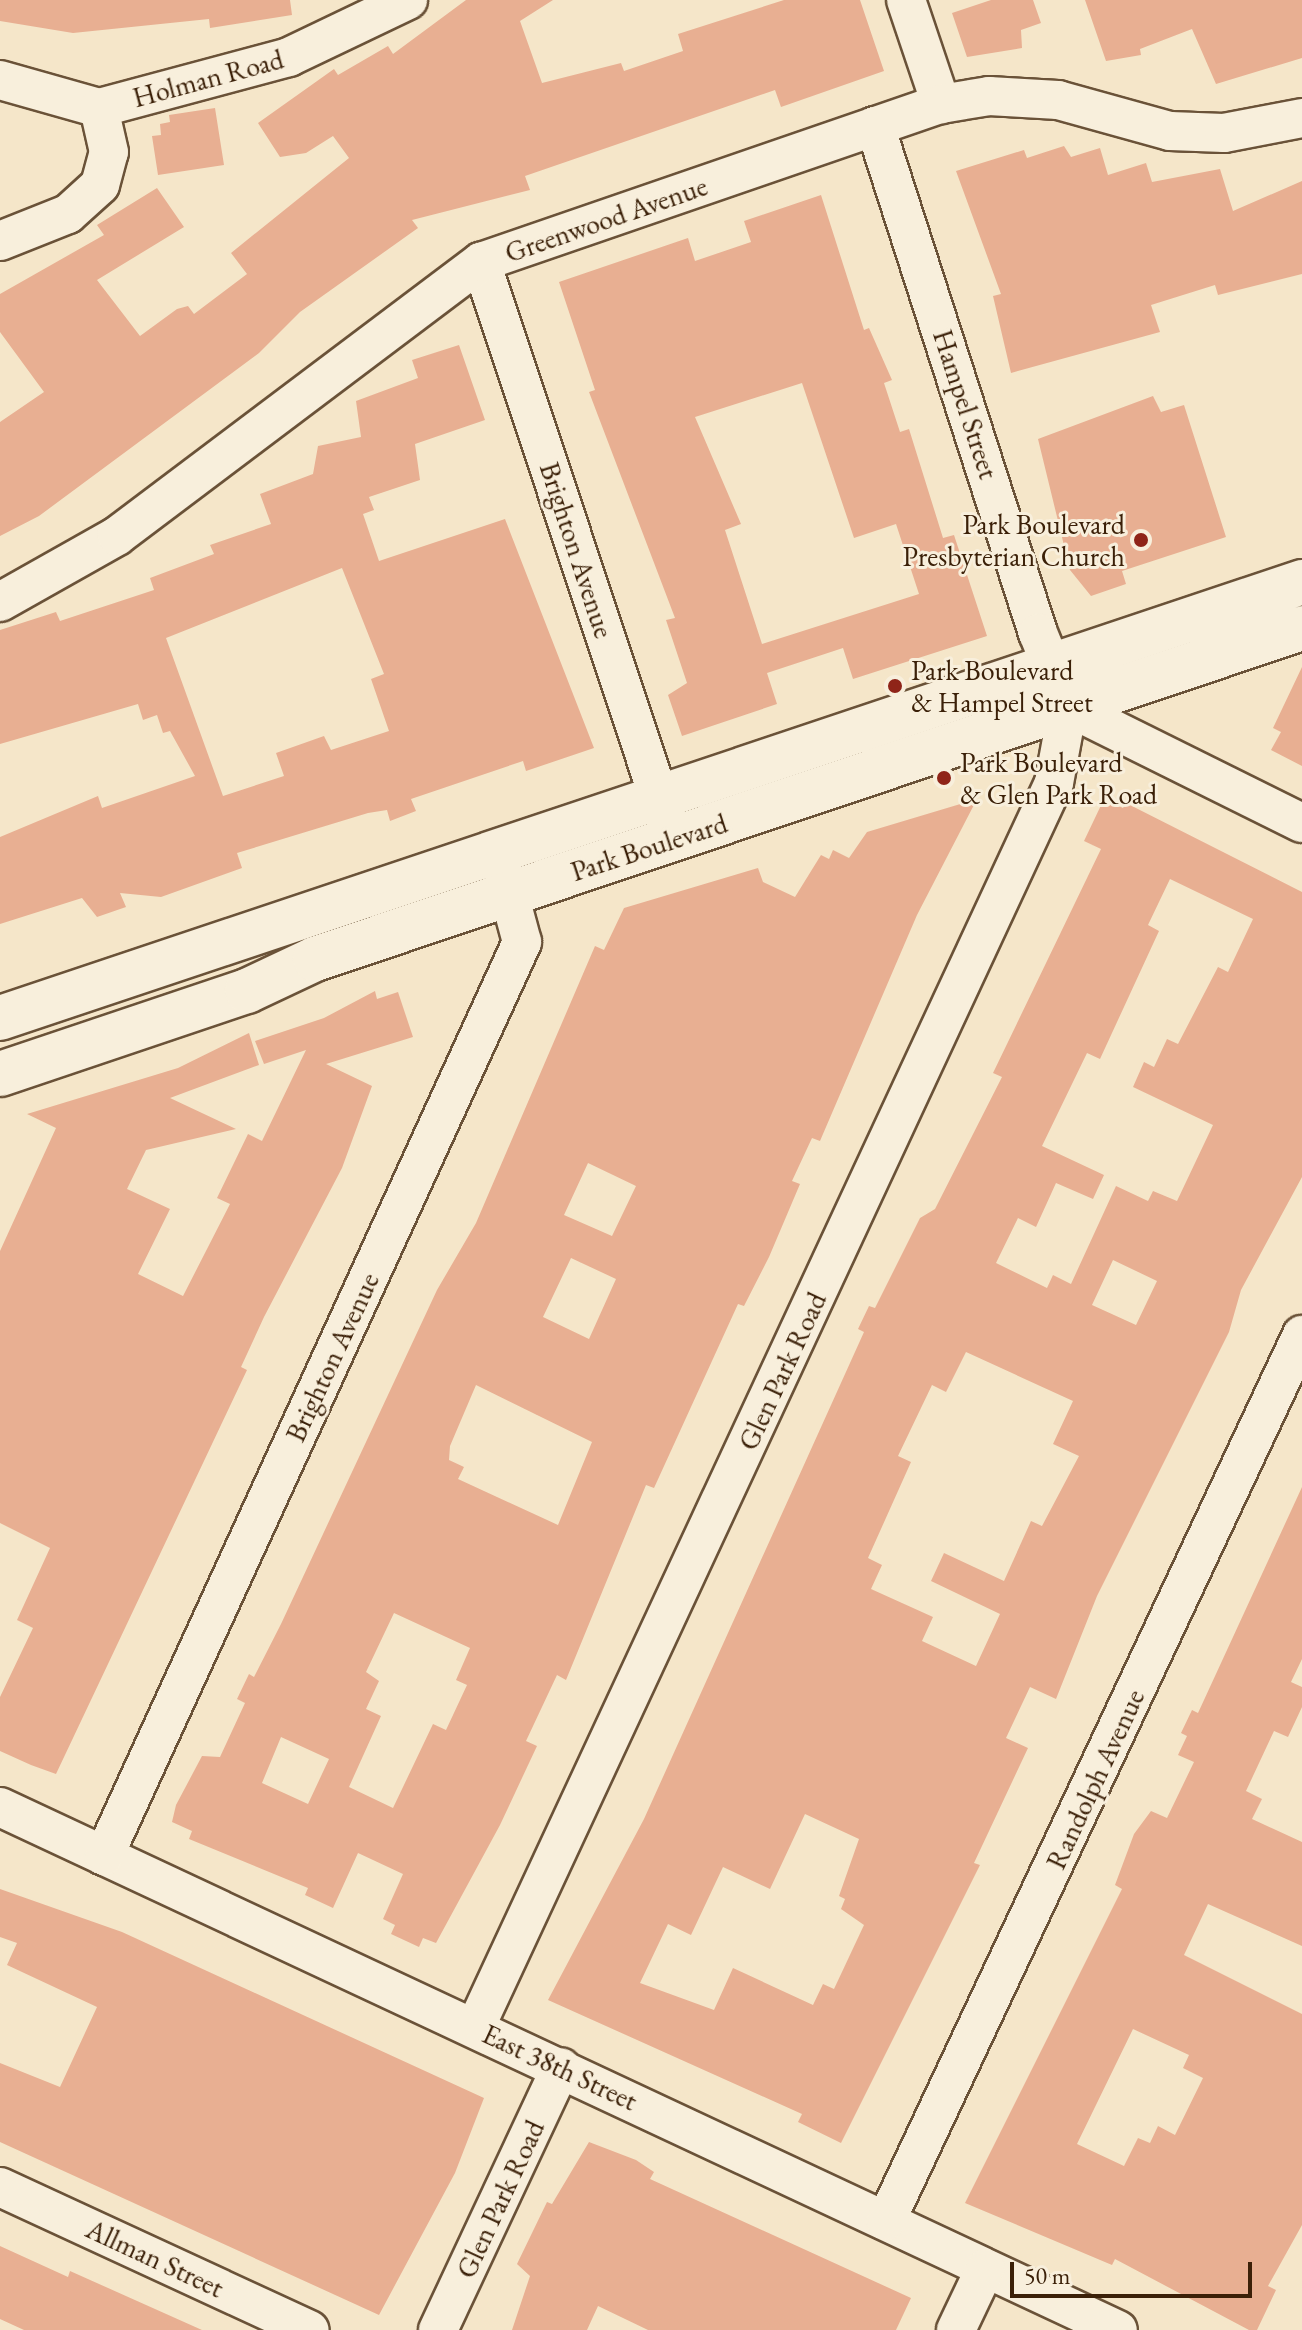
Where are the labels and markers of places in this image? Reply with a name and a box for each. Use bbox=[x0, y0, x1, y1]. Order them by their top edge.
place label: Park Boulevard Presbyterian Church bbox=[903, 507, 1125, 573]
marker: Park Boulevard Presbyterian Church bbox=[1132, 531, 1150, 549]
place label: Park Boulevard & Hampel Street bbox=[911, 653, 1093, 719]
marker: Park Boulevard & Hampel Street bbox=[886, 677, 904, 695]
place label: Park Boulevard & Glen Park Road bbox=[960, 745, 1157, 811]
marker: Park Boulevard & Glen Park Road bbox=[935, 769, 953, 787]

